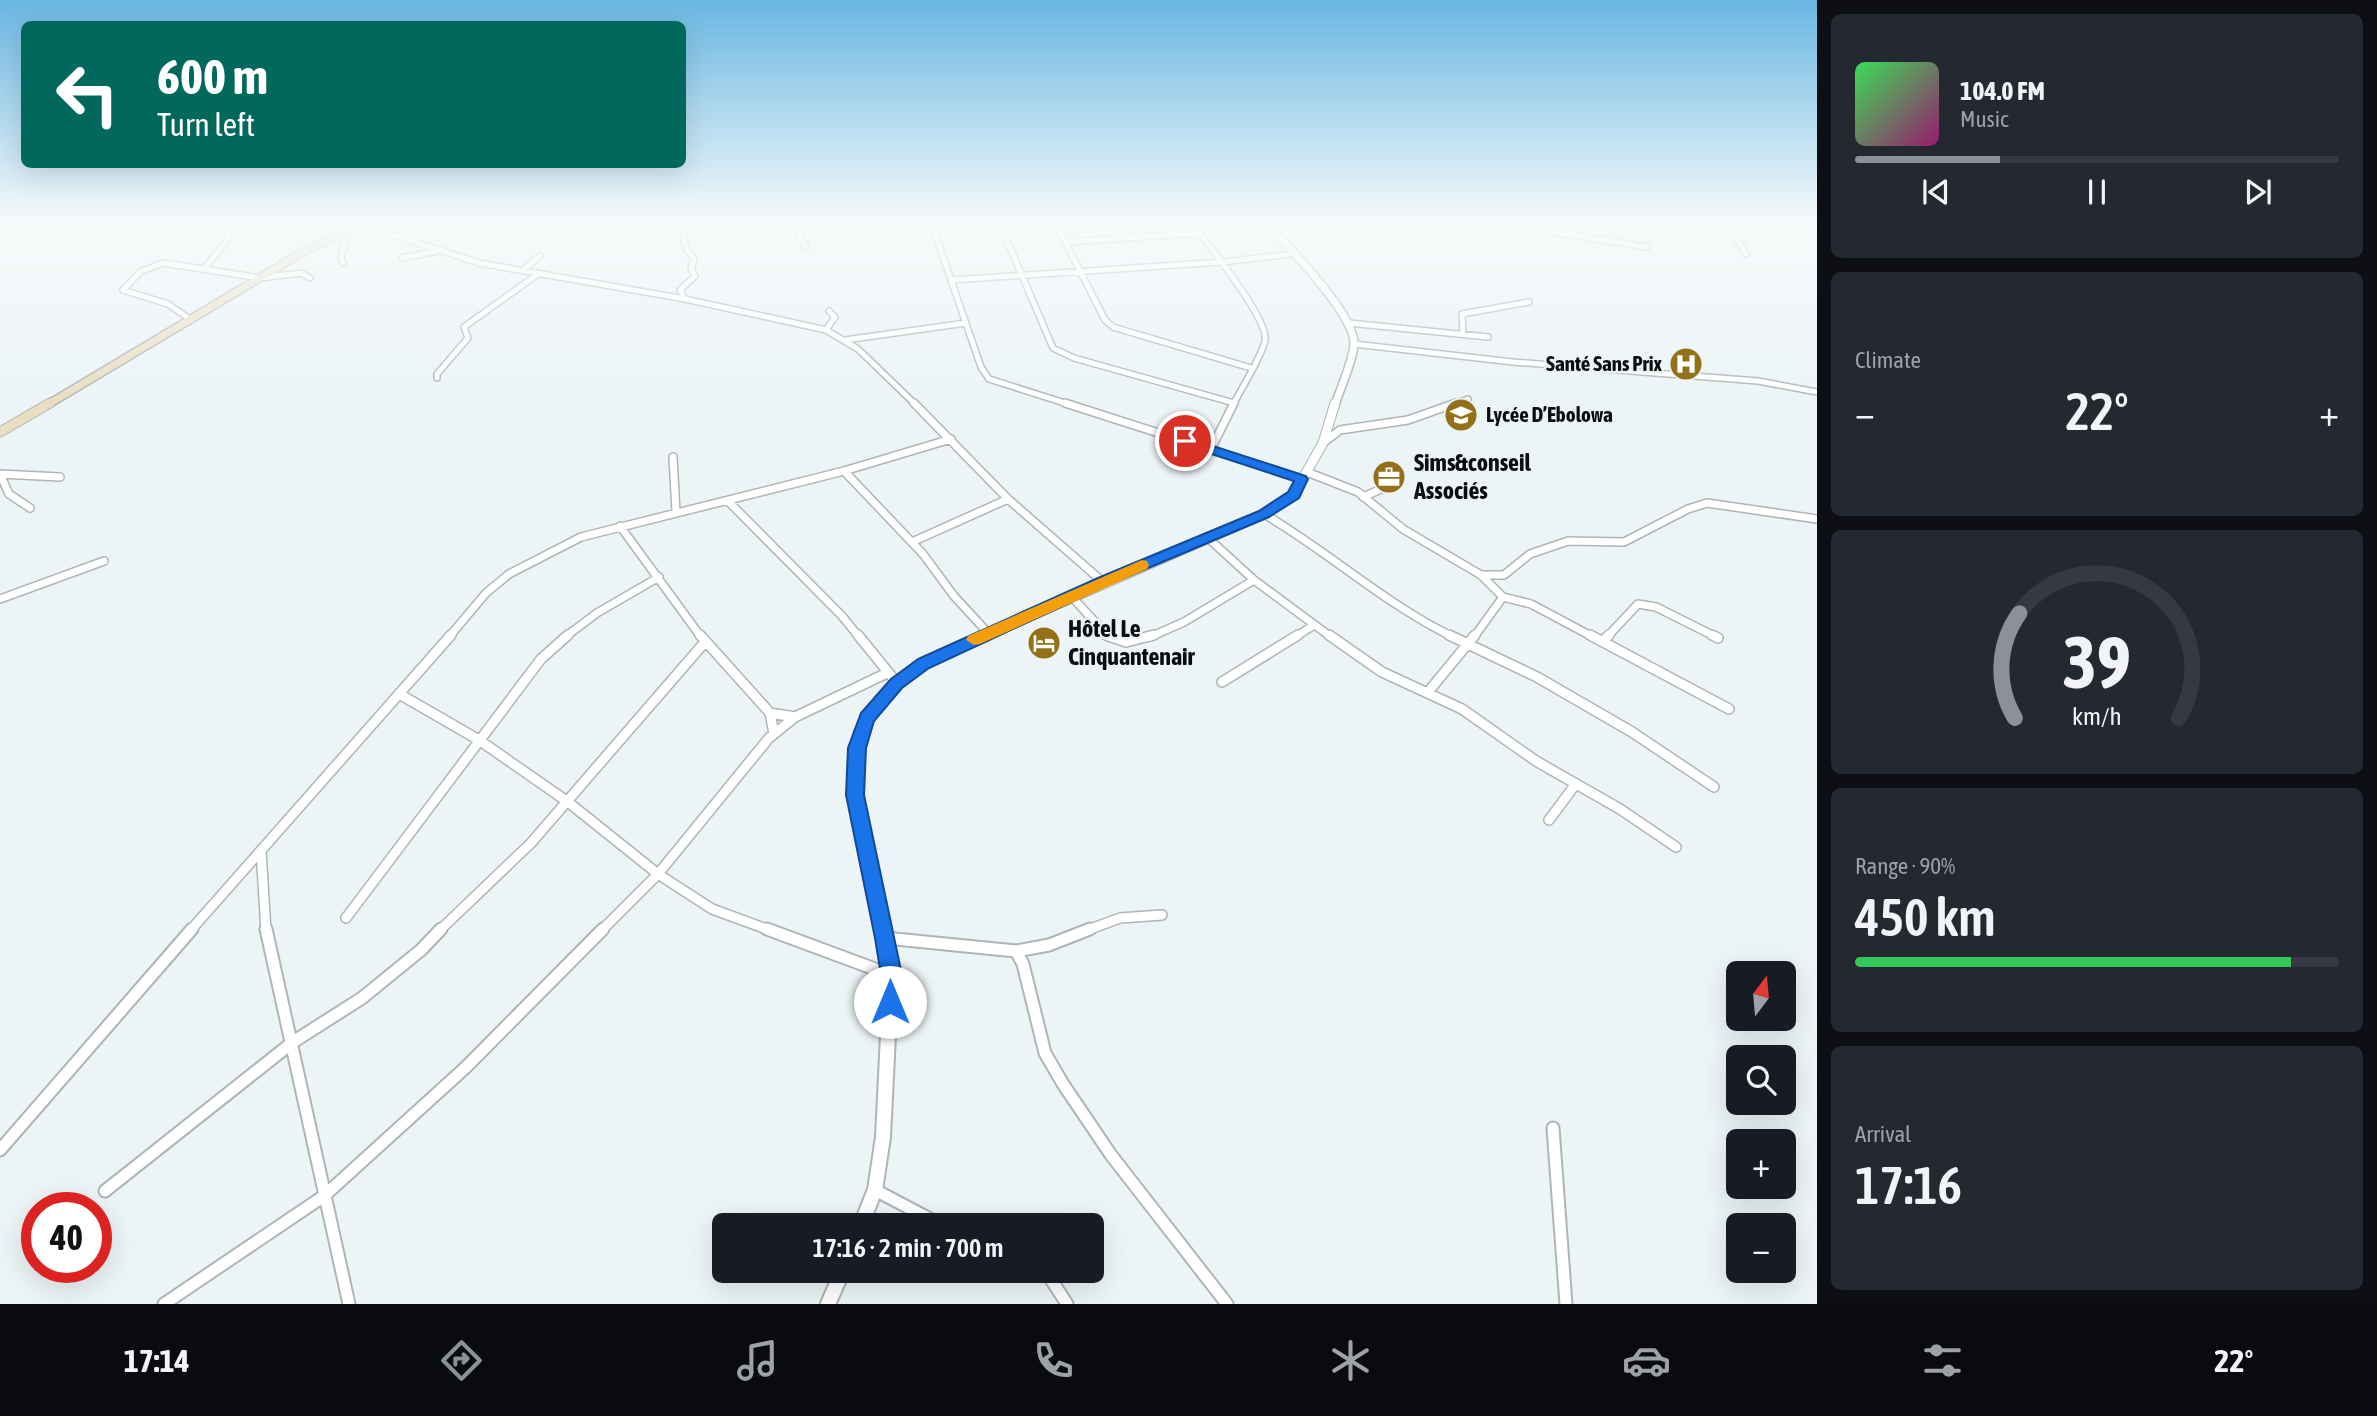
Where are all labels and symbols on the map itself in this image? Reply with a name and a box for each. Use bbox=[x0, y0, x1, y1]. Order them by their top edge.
hospital icon: Santé Sans Prix bbox=[1667, 345, 1705, 383]
place label: Santé Sans Prix bbox=[1546, 351, 1663, 375]
school or university icon: Lycée D’Ebolowa bbox=[1442, 396, 1480, 434]
place label: Lycée D’Ebolowa bbox=[1486, 402, 1613, 426]
pin bbox=[1155, 411, 1215, 471]
place label: Sims&conseil Associés bbox=[1413, 449, 1532, 504]
office icon: Sims&conseil Associés bbox=[1370, 458, 1408, 496]
place label: Hôtel Le Cinquantenair bbox=[1068, 615, 1196, 670]
hotel icon: Hôtel Le Cinquantenair bbox=[1025, 624, 1063, 662]
north arrow bbox=[1726, 961, 1796, 1031]
position arrow bbox=[853, 965, 927, 1039]
speed limit sign: 40 bbox=[21, 1192, 112, 1283]

